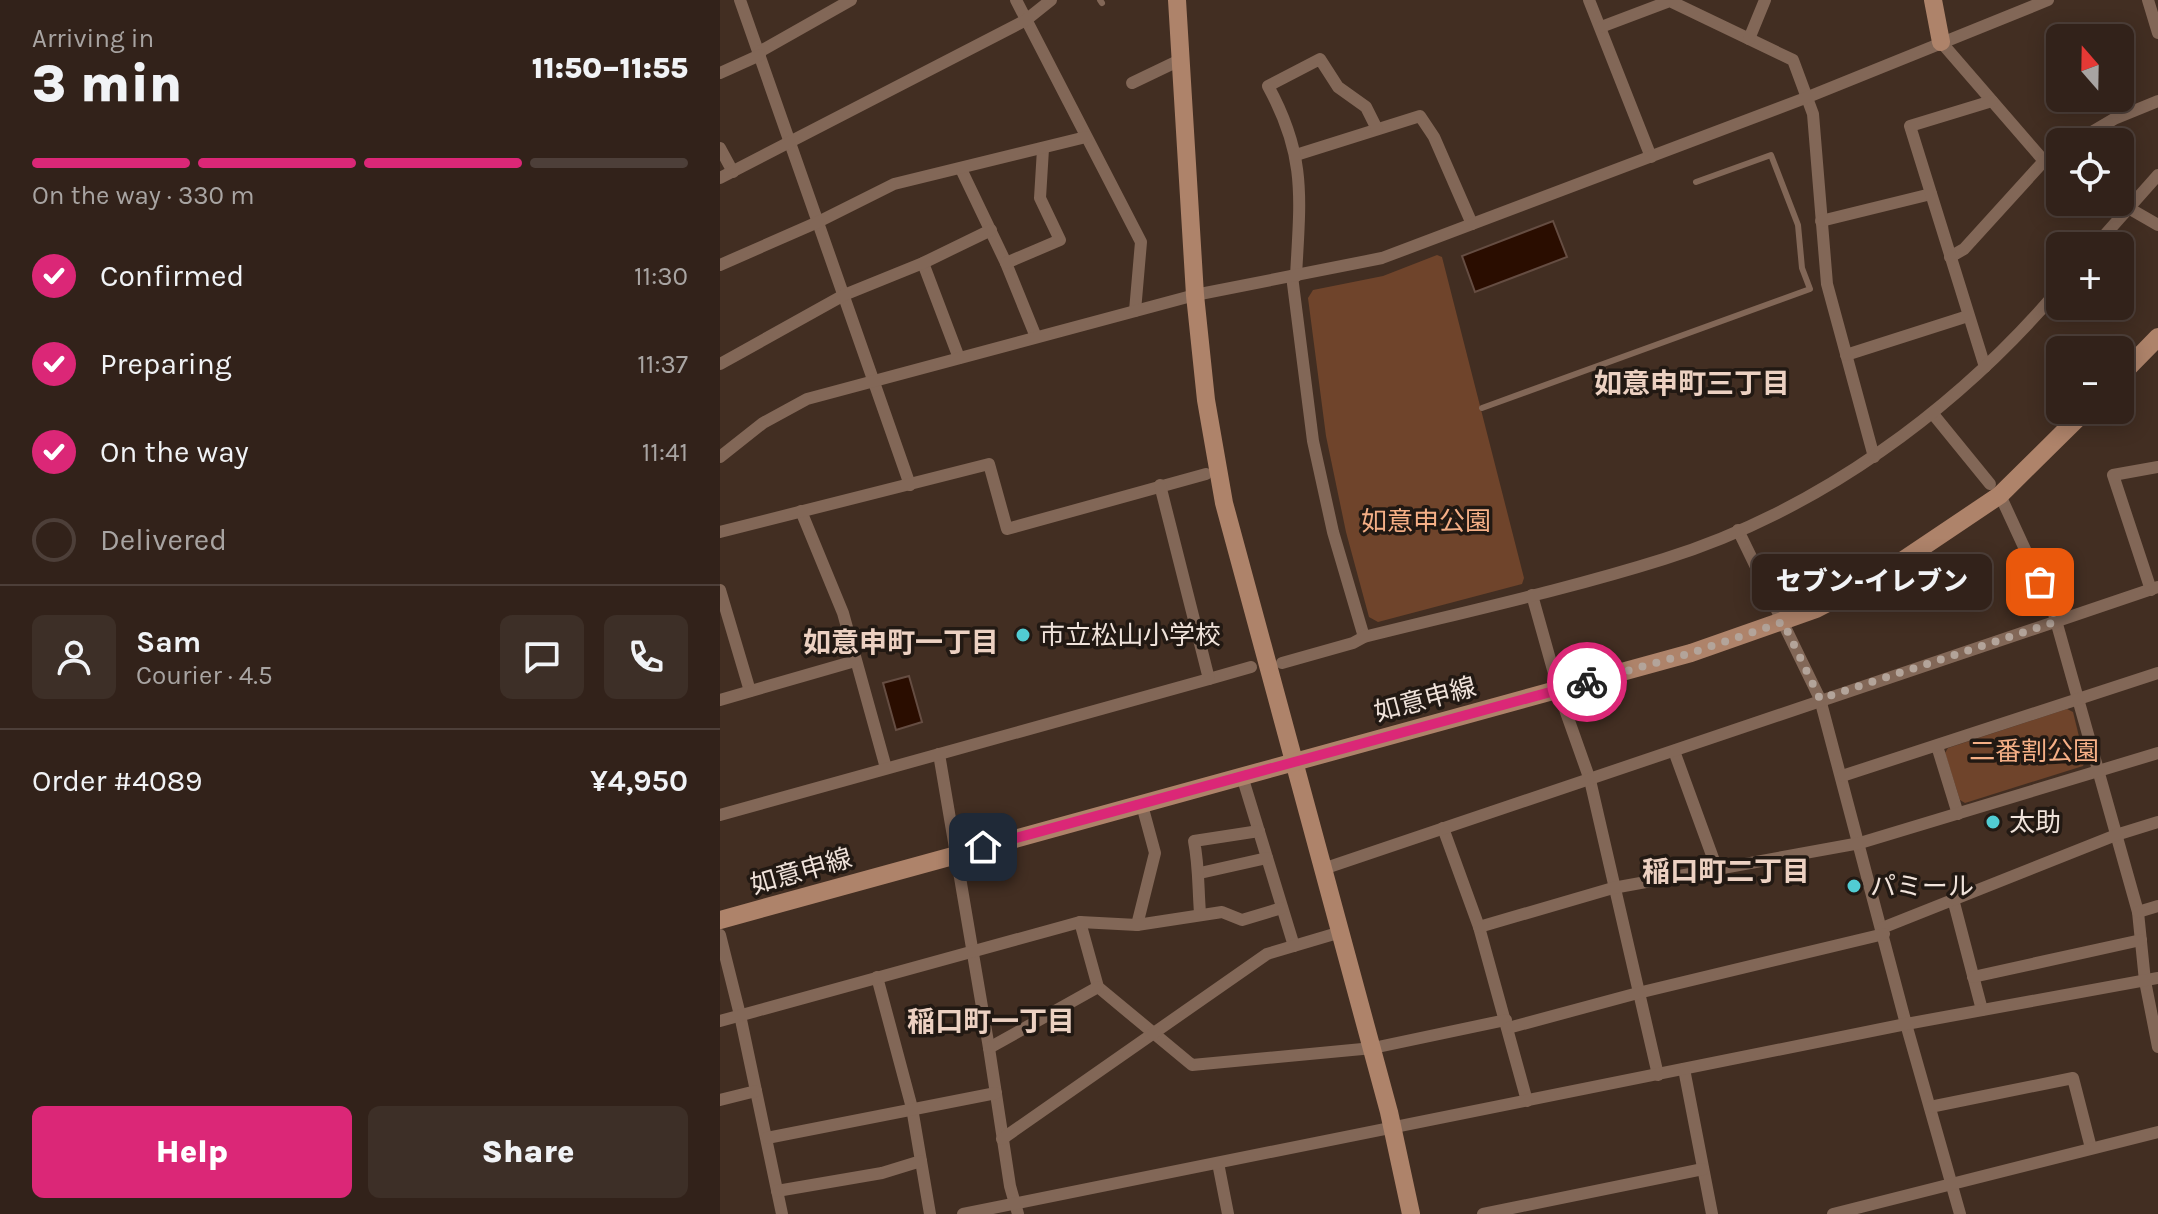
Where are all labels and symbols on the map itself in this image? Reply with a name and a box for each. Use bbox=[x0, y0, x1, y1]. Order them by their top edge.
north arrow bbox=[2046, 24, 2134, 112]
district label: 如意申町三丁目 bbox=[1594, 367, 1790, 400]
park label: 如意申公園 bbox=[1361, 506, 1491, 537]
pin bbox=[2006, 548, 2074, 616]
callout: セブン-イレブン bbox=[1752, 554, 1992, 610]
place label: 市立松山小学校 bbox=[1039, 620, 1221, 651]
district label: 如意申町一丁目 bbox=[803, 626, 999, 659]
marker: 市立松山小学校 bbox=[1014, 626, 1032, 644]
courier bbox=[1547, 642, 1627, 722]
street label: 如意申線 bbox=[1371, 671, 1479, 728]
park label: 二番割公園 bbox=[1969, 736, 2099, 767]
place label: 太助 bbox=[2009, 807, 2061, 838]
pin bbox=[949, 813, 1017, 881]
marker: 太助 bbox=[1984, 813, 2002, 831]
street label: 如意申線 bbox=[747, 842, 855, 901]
district label: 稲口町二丁目 bbox=[1642, 855, 1810, 888]
place label: パミール bbox=[1870, 871, 1974, 902]
marker: パミール bbox=[1845, 877, 1863, 895]
district label: 稲口町一丁目 bbox=[907, 1005, 1075, 1038]

